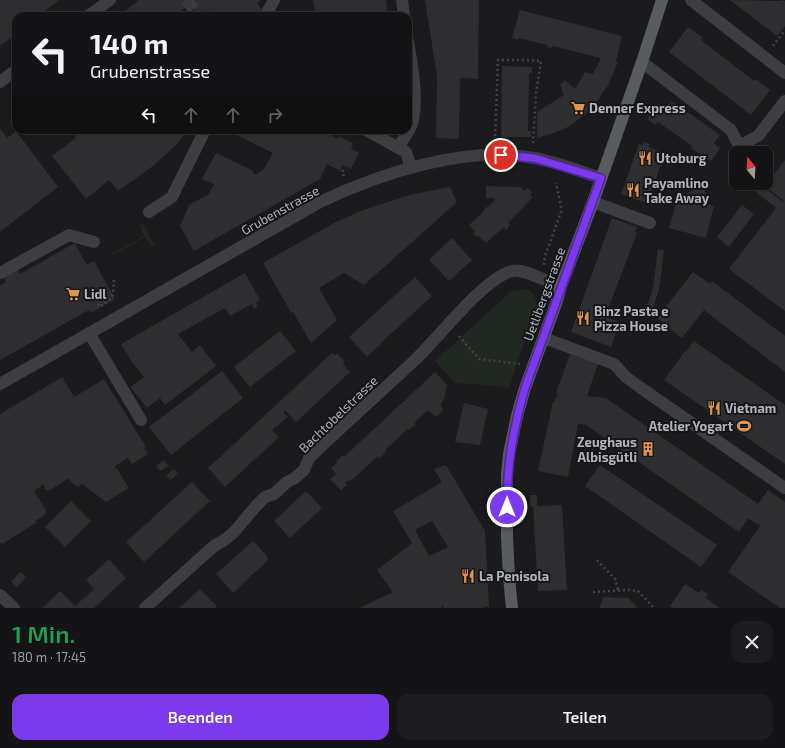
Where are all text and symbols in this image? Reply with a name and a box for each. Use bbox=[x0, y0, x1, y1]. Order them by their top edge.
text: 140 m bbox=[90, 26, 168, 60]
icon: left bbox=[24, 28, 76, 80]
text: Grubenstrasse bbox=[90, 60, 210, 82]
supermarket icon: Denner Express bbox=[570, 100, 586, 116]
place label: Denner Express bbox=[589, 100, 686, 116]
icon: left bbox=[138, 104, 160, 126]
icon: ahead bbox=[180, 104, 202, 126]
icon: ahead bbox=[222, 104, 244, 126]
icon: right bbox=[264, 104, 286, 126]
pin bbox=[484, 138, 518, 172]
icon: arrive bbox=[490, 144, 512, 166]
north arrow bbox=[729, 146, 773, 190]
map controls bbox=[729, 146, 773, 190]
restaurant icon: Utoburg bbox=[637, 150, 653, 166]
place label: Utoburg bbox=[656, 150, 707, 166]
place label: Payamlino Take Away bbox=[644, 175, 710, 206]
street label: Grubenstrasse bbox=[238, 182, 322, 238]
restaurant icon: Payamlino Take Away bbox=[625, 182, 641, 198]
street label: Uetlibergstrasse bbox=[520, 245, 568, 343]
supermarket icon: Lidl bbox=[65, 286, 81, 302]
place label: Lidl bbox=[84, 286, 107, 302]
place label: Binz Pasta e Pizza House bbox=[594, 303, 669, 334]
restaurant icon: Binz Pasta e Pizza House bbox=[575, 310, 591, 326]
street label: Bachtobelstrasse bbox=[295, 372, 381, 456]
restaurant icon: Vietnam bbox=[706, 400, 722, 416]
place label: Vietnam bbox=[725, 400, 776, 416]
place label: Atelier Yogart bbox=[649, 418, 734, 434]
sports icon: Atelier Yogart bbox=[736, 418, 752, 434]
place label: Zeughaus Albisgütli bbox=[577, 434, 637, 465]
building icon: Zeughaus Albisgütli bbox=[640, 441, 656, 457]
position arrow bbox=[486, 486, 528, 528]
restaurant icon: La Penisola bbox=[460, 568, 476, 584]
place label: La Penisola bbox=[479, 568, 549, 584]
text: 1 Min. bbox=[12, 619, 75, 648]
button: close bbox=[731, 621, 773, 663]
text: 180 m · 17:45 bbox=[12, 649, 86, 665]
button: Beenden bbox=[12, 694, 389, 740]
button: Teilen bbox=[397, 694, 773, 740]

